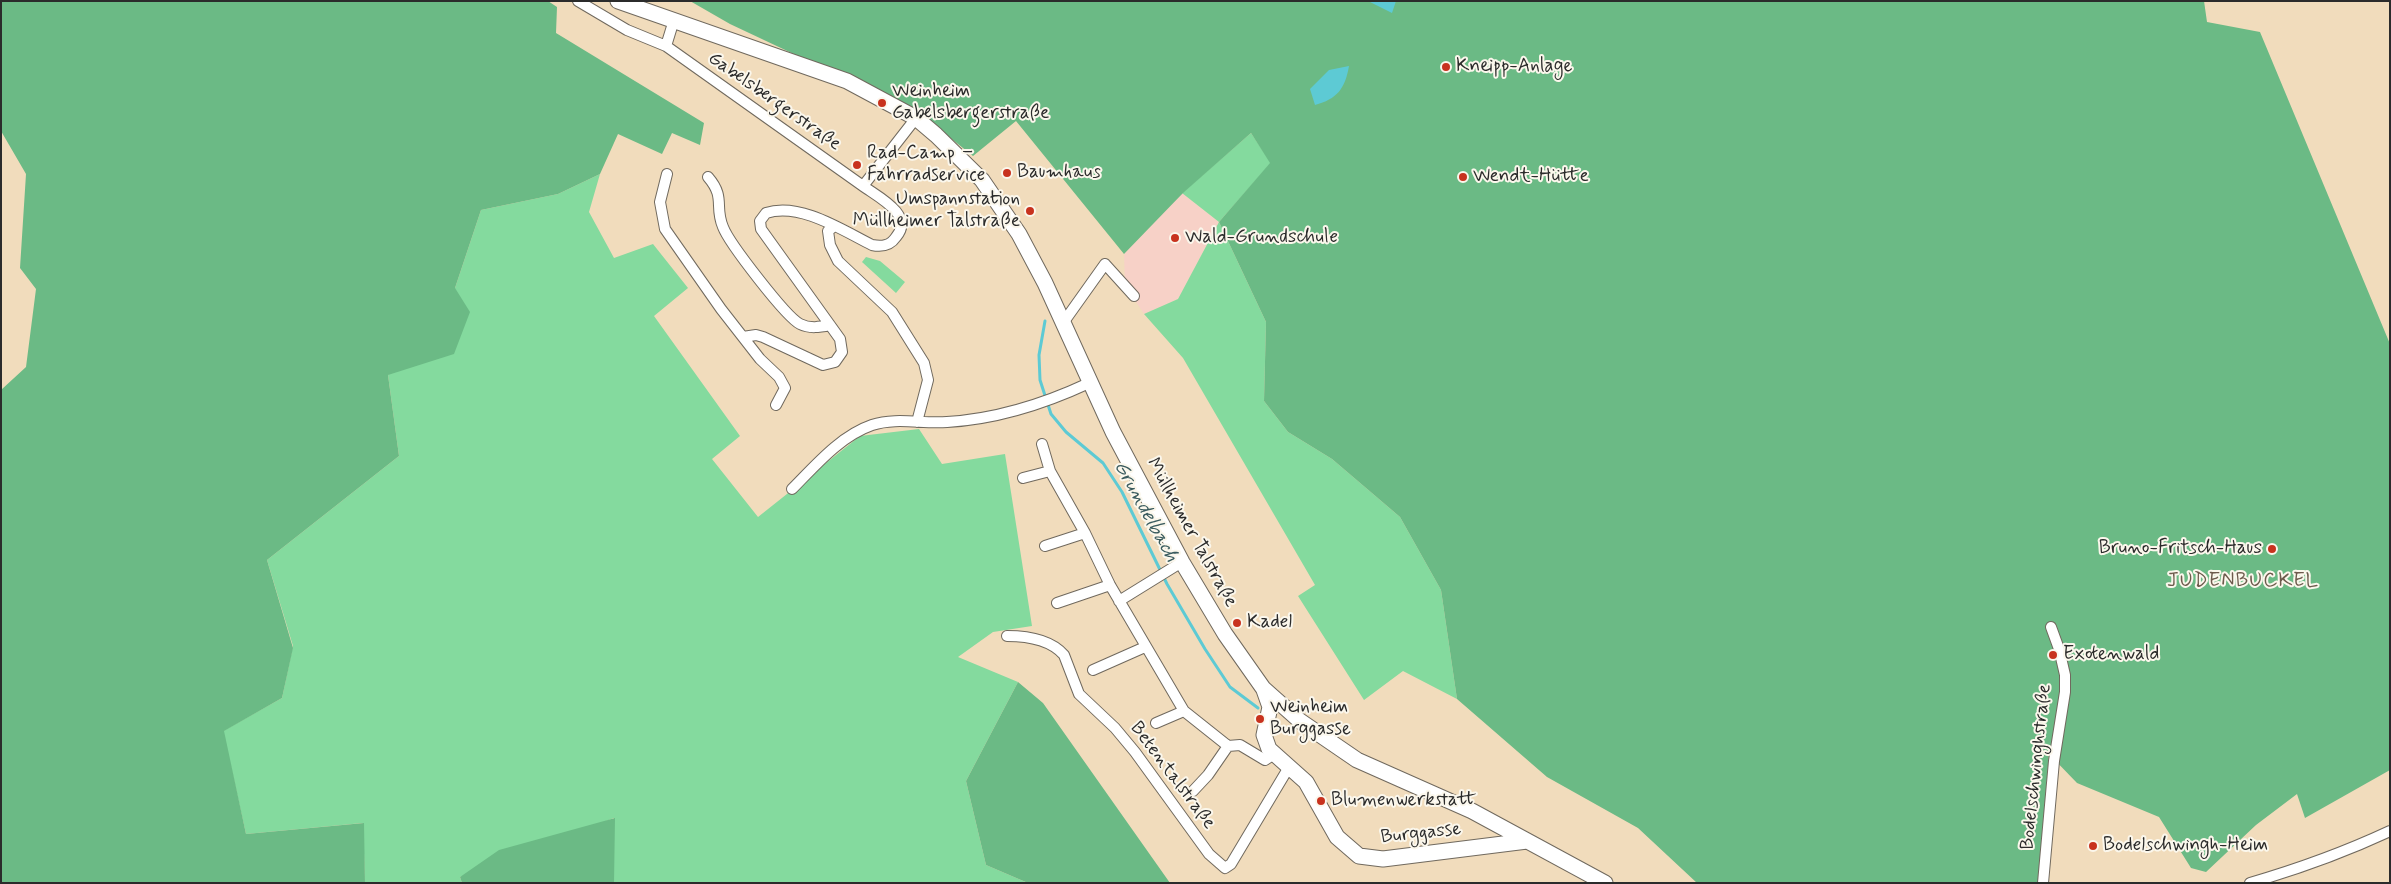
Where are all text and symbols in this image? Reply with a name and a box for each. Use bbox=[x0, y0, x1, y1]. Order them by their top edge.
street label: Gabelsbergerstraße bbox=[703, 48, 845, 156]
place label: Kneipp-Anlage bbox=[1456, 56, 1572, 78]
marker: Kneipp-Anlage bbox=[1440, 61, 1452, 73]
place label: Weinheim Gabelsbergerstraße bbox=[892, 81, 1049, 125]
marker: Weinheim Gabelsbergerstraße bbox=[876, 97, 888, 109]
place label: Rad-Camp – Fahrradservice bbox=[867, 143, 985, 187]
marker: Rad-Camp – Fahrradservice bbox=[851, 159, 863, 171]
place label: Baumhaus bbox=[1017, 162, 1101, 184]
place label: Wendt-Hütte bbox=[1473, 166, 1589, 188]
marker: Baumhaus bbox=[1001, 167, 1013, 179]
marker: Wendt-Hütte bbox=[1457, 171, 1469, 183]
place label: Umspannstation Müllheimer Talstraße bbox=[853, 189, 1020, 233]
marker: Umspannstation Müllheimer Talstraße bbox=[1024, 205, 1036, 217]
place label: Wald-Grundschule bbox=[1185, 227, 1338, 249]
marker: Wald-Grundschule bbox=[1169, 232, 1181, 244]
street label: Müllheimer Talstraße bbox=[1141, 454, 1241, 612]
water label: Grundelbach bbox=[1107, 457, 1183, 567]
place label: Bruno-Fritsch-Haus bbox=[2099, 538, 2262, 560]
marker: Bruno-Fritsch-Haus bbox=[2266, 543, 2278, 555]
district label: JUDENBUCKEL bbox=[2168, 570, 2318, 594]
place label: Kadel bbox=[1247, 612, 1292, 634]
marker: Kadel bbox=[1231, 617, 1243, 629]
place label: Exotenwald bbox=[2063, 644, 2159, 666]
marker: Exotenwald bbox=[2047, 649, 2059, 661]
street label: Bodelschwinghstraße bbox=[2017, 683, 2057, 851]
place label: Weinheim Burggasse bbox=[1270, 697, 1351, 741]
marker: Weinheim Burggasse bbox=[1254, 713, 1266, 725]
street label: Betentalstraße bbox=[1124, 718, 1220, 834]
place label: Blumenwerkstatt bbox=[1331, 790, 1476, 812]
marker: Blumenwerkstatt bbox=[1315, 795, 1327, 807]
street label: Burggasse bbox=[1380, 818, 1462, 850]
place label: Bodelschwingh-Heim bbox=[2103, 835, 2268, 857]
marker: Bodelschwingh-Heim bbox=[2087, 840, 2099, 852]

